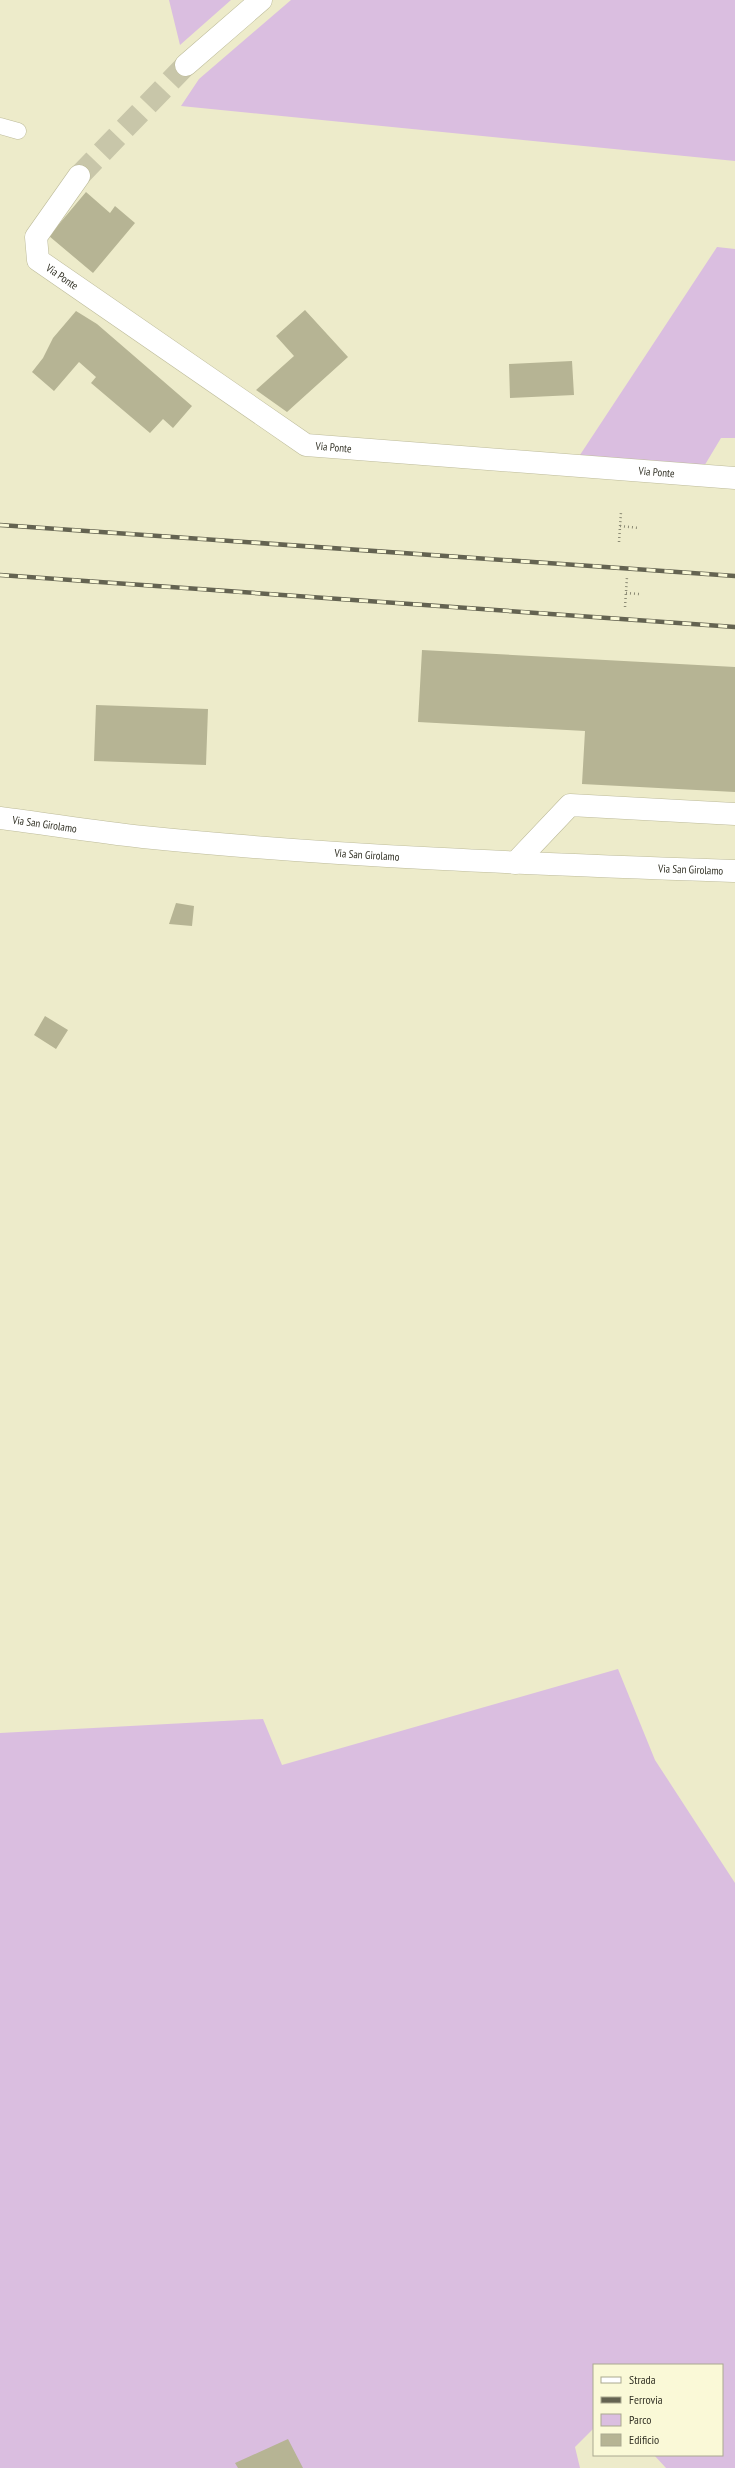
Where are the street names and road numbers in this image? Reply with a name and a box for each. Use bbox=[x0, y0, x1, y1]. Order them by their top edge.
street label: Via Ponte bbox=[42, 260, 81, 293]
street label: Via Ponte bbox=[314, 439, 352, 456]
street label: Via Ponte bbox=[637, 464, 676, 480]
street label: Via San Girolamo bbox=[11, 813, 78, 836]
street label: Via San Girolamo bbox=[333, 846, 400, 864]
street label: Via San Girolamo bbox=[657, 861, 724, 878]

